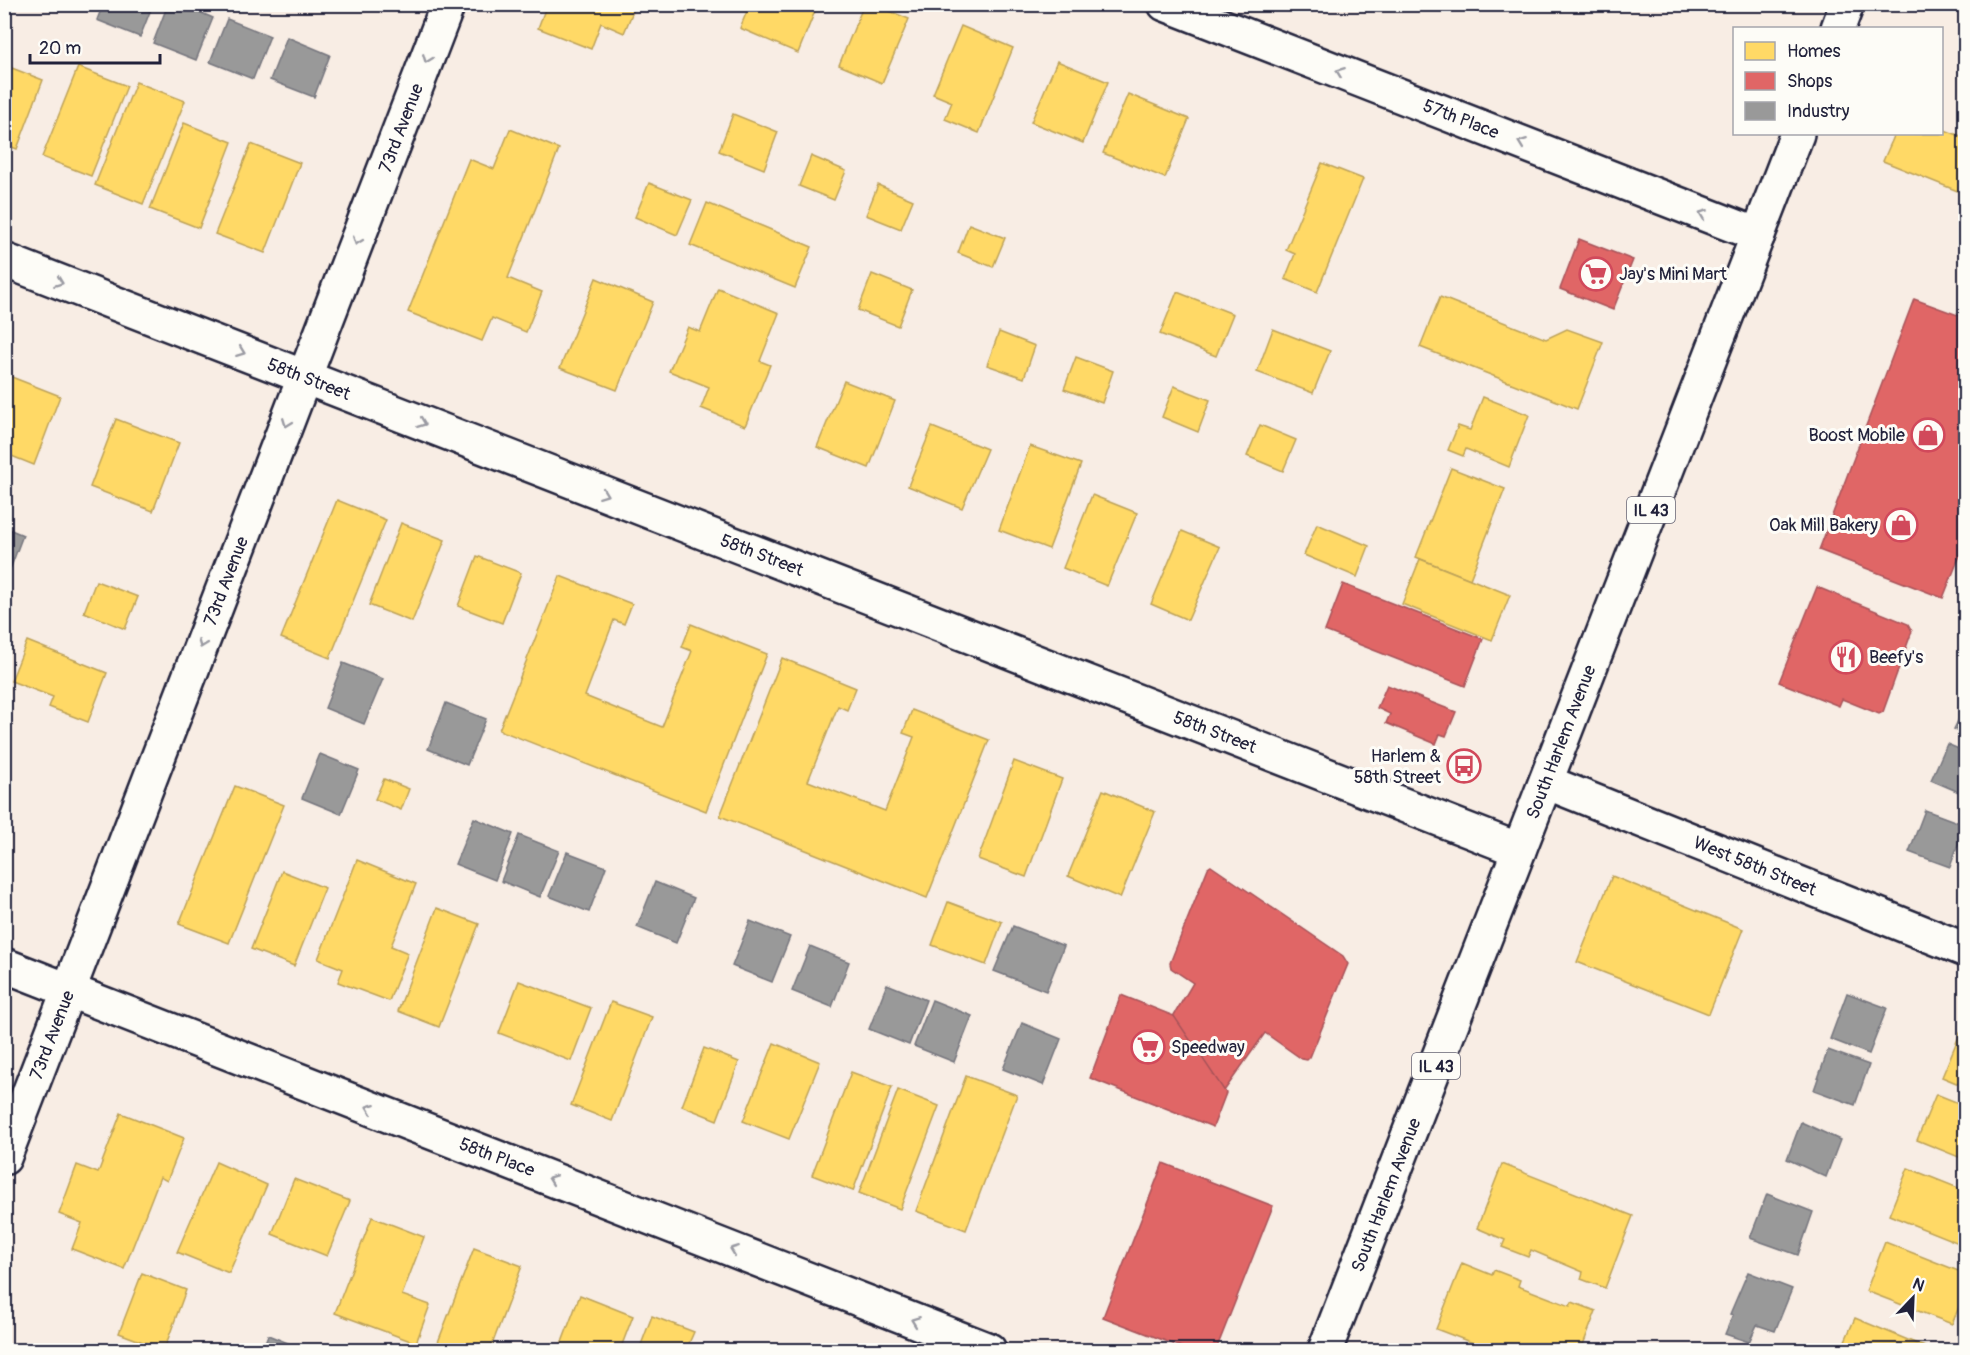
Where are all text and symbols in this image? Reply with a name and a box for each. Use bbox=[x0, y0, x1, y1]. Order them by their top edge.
scale bar bbox=[30, 27, 160, 65]
legend bbox=[1733, 27, 1943, 135]
text: 20 m bbox=[39, 37, 81, 60]
text: Homes bbox=[1787, 40, 1840, 63]
one-way arrow bbox=[422, 53, 435, 64]
one-way arrow bbox=[1335, 67, 1345, 80]
text: Shops bbox=[1787, 70, 1832, 93]
street label: 73rd Avenue bbox=[374, 80, 429, 176]
street label: 57th Place bbox=[1420, 94, 1502, 144]
text: Industry bbox=[1787, 100, 1850, 123]
one-way arrow bbox=[1517, 138, 1528, 150]
one-way arrow bbox=[1698, 208, 1709, 221]
one-way arrow bbox=[352, 235, 365, 246]
supermarket icon: Jay's Mini Mart bbox=[1578, 256, 1614, 292]
place label: Jay's Mini Mart bbox=[1619, 263, 1728, 286]
one-way arrow bbox=[53, 274, 64, 287]
one-way arrow bbox=[235, 345, 245, 358]
street label: 58th Street bbox=[264, 353, 354, 406]
one-way arrow bbox=[416, 416, 427, 428]
one-way arrow bbox=[282, 417, 295, 428]
shop icon: Boost Mobile bbox=[1910, 417, 1946, 453]
place label: Boost Mobile bbox=[1808, 424, 1905, 447]
one-way arrow bbox=[598, 487, 609, 499]
road number: IL 43 bbox=[1627, 497, 1675, 523]
shop icon: Oak Mill Bakery bbox=[1883, 507, 1919, 543]
place label: Oak Mill Bakery bbox=[1769, 514, 1878, 537]
street label: 58th Street bbox=[717, 529, 807, 582]
street label: 73rd Avenue bbox=[199, 533, 254, 629]
one-way arrow bbox=[197, 638, 209, 649]
restaurant icon: Beefy's bbox=[1828, 639, 1864, 675]
place label: Beefy's bbox=[1869, 646, 1923, 669]
street label: South Harlem Avenue bbox=[1521, 662, 1601, 822]
street label: 58th Street bbox=[1170, 706, 1260, 759]
place label: Harlem & 58th Street bbox=[1354, 745, 1442, 789]
bus stop icon: Harlem & 58th Street bbox=[1446, 748, 1482, 784]
street label: West 58th Street bbox=[1690, 831, 1820, 902]
street label: 73rd Avenue bbox=[25, 987, 80, 1083]
supermarket icon: Speedway bbox=[1130, 1029, 1166, 1065]
place label: Speedway bbox=[1171, 1036, 1245, 1059]
road number: IL 43 bbox=[1412, 1053, 1460, 1079]
one-way arrow bbox=[366, 1103, 377, 1115]
street label: South Harlem Avenue bbox=[1346, 1115, 1426, 1275]
street label: 58th Place bbox=[456, 1133, 538, 1182]
one-way arrow bbox=[547, 1174, 558, 1186]
one-way arrow bbox=[729, 1245, 740, 1257]
north arrow bbox=[1883, 1268, 1943, 1328]
text: N bbox=[1910, 1274, 1928, 1297]
one-way arrow bbox=[910, 1316, 921, 1329]

